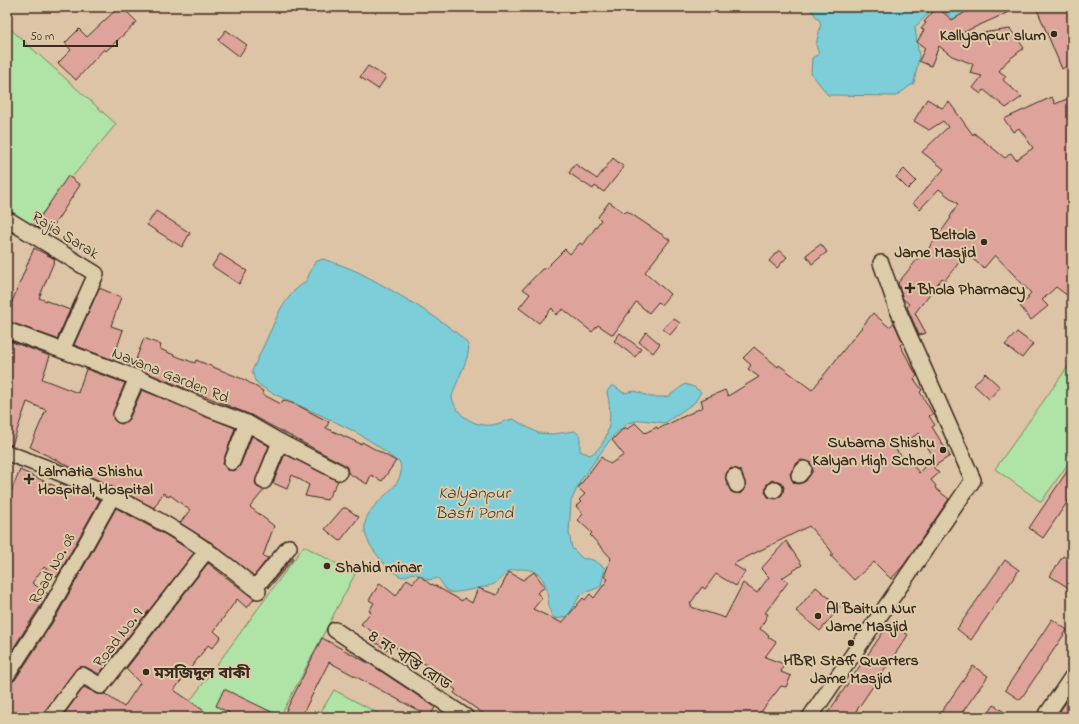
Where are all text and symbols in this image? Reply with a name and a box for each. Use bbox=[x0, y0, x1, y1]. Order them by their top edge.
scale bar bbox=[24, 22, 117, 48]
place label: Kallyanpur slum bbox=[940, 24, 1047, 49]
text: 50 m bbox=[30, 28, 54, 46]
marker: Kallyanpur slum bbox=[1049, 29, 1059, 39]
street label: Rajia Sarak bbox=[26, 205, 104, 266]
place label: Beltola Jame Masjid bbox=[894, 223, 976, 265]
marker: Beltola Jame Masjid bbox=[979, 237, 989, 247]
place label: Bhola Pharmacy bbox=[917, 278, 1025, 303]
marker: Bhola Pharmacy bbox=[905, 283, 915, 293]
street label: Navana Garden Rd bbox=[108, 341, 232, 410]
place label: Subarna Shishu Kalyan High School bbox=[812, 431, 935, 474]
marker: Subarna Shishu Kalyan High School bbox=[938, 445, 948, 455]
place label: Lalmatia Shishu Hospital, Hospital bbox=[38, 460, 153, 502]
marker: Lalmatia Shishu Hospital, Hospital bbox=[23, 473, 35, 485]
water label: Kalyanpur Basti Pond bbox=[435, 481, 514, 526]
street label: Road No. 08 bbox=[23, 529, 82, 609]
place label: Shahid minar bbox=[335, 556, 423, 580]
marker: Shahid minar bbox=[322, 561, 332, 571]
place label: Al Baitun Nur Jame Masjid bbox=[826, 597, 917, 639]
street label: Road No. 9 bbox=[88, 603, 150, 673]
marker: Al Baitun Nur Jame Masjid bbox=[813, 611, 823, 621]
street label: ৪ নং বস্তি রোড bbox=[362, 625, 456, 697]
marker: HBRI Staff Quarters Jame Masjid bbox=[846, 638, 856, 648]
place label: HBRI Staff Quarters Jame Masjid bbox=[783, 649, 919, 691]
place label: মসজিদুল বাকী bbox=[153, 662, 251, 686]
marker: মসজিদুল বাকী bbox=[141, 667, 151, 677]

